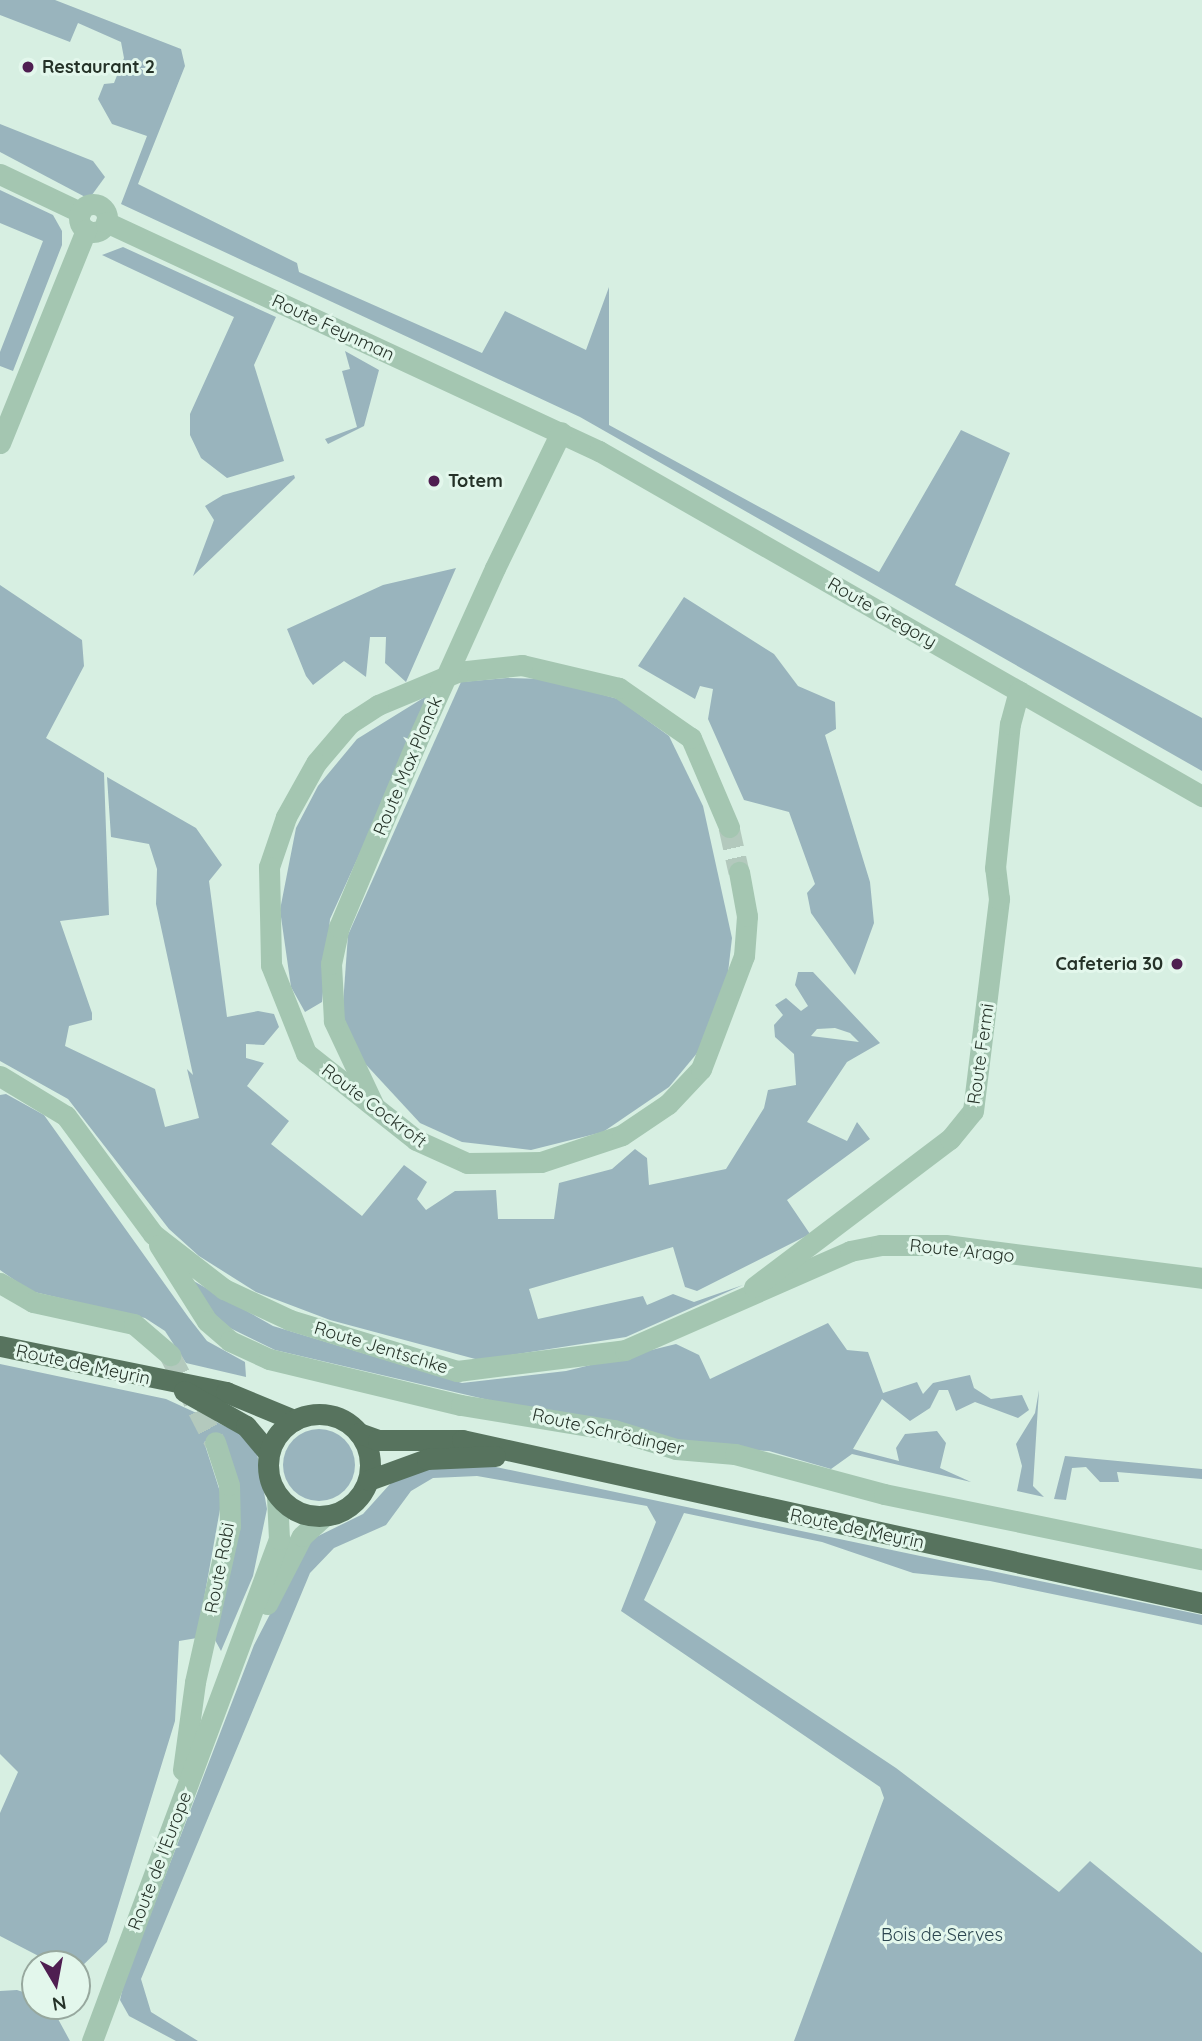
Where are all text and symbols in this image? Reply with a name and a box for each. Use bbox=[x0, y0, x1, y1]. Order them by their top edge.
place label: Restaurant 2 bbox=[42, 56, 155, 78]
marker: Restaurant 2 bbox=[20, 59, 36, 75]
street label: Route Feynman bbox=[268, 290, 398, 366]
place label: Totem bbox=[448, 470, 503, 492]
marker: Totem bbox=[426, 473, 442, 489]
street label: Route Gregory bbox=[824, 573, 940, 653]
street label: Route Max Planck bbox=[369, 693, 447, 839]
place label: Cafeteria 30 bbox=[1055, 953, 1163, 975]
marker: Cafeteria 30 bbox=[1169, 956, 1185, 972]
street label: Route Fermi bbox=[963, 1002, 999, 1106]
street label: Route Cockroft bbox=[317, 1060, 431, 1152]
street label: Route Arago bbox=[909, 1235, 1015, 1267]
street label: Route Jentschke bbox=[311, 1317, 451, 1379]
street label: Route de Meyrin bbox=[14, 1340, 152, 1390]
street label: Route Schrödinger bbox=[530, 1404, 686, 1460]
street label: Route de Meyrin bbox=[788, 1504, 926, 1554]
street label: Route Rabi bbox=[201, 1521, 239, 1615]
street label: Route de l'Europe bbox=[124, 1789, 196, 1933]
park label: Bois de Serves bbox=[881, 1924, 1003, 1946]
north arrow bbox=[21, 1950, 91, 2020]
text: N bbox=[50, 1991, 68, 2017]

